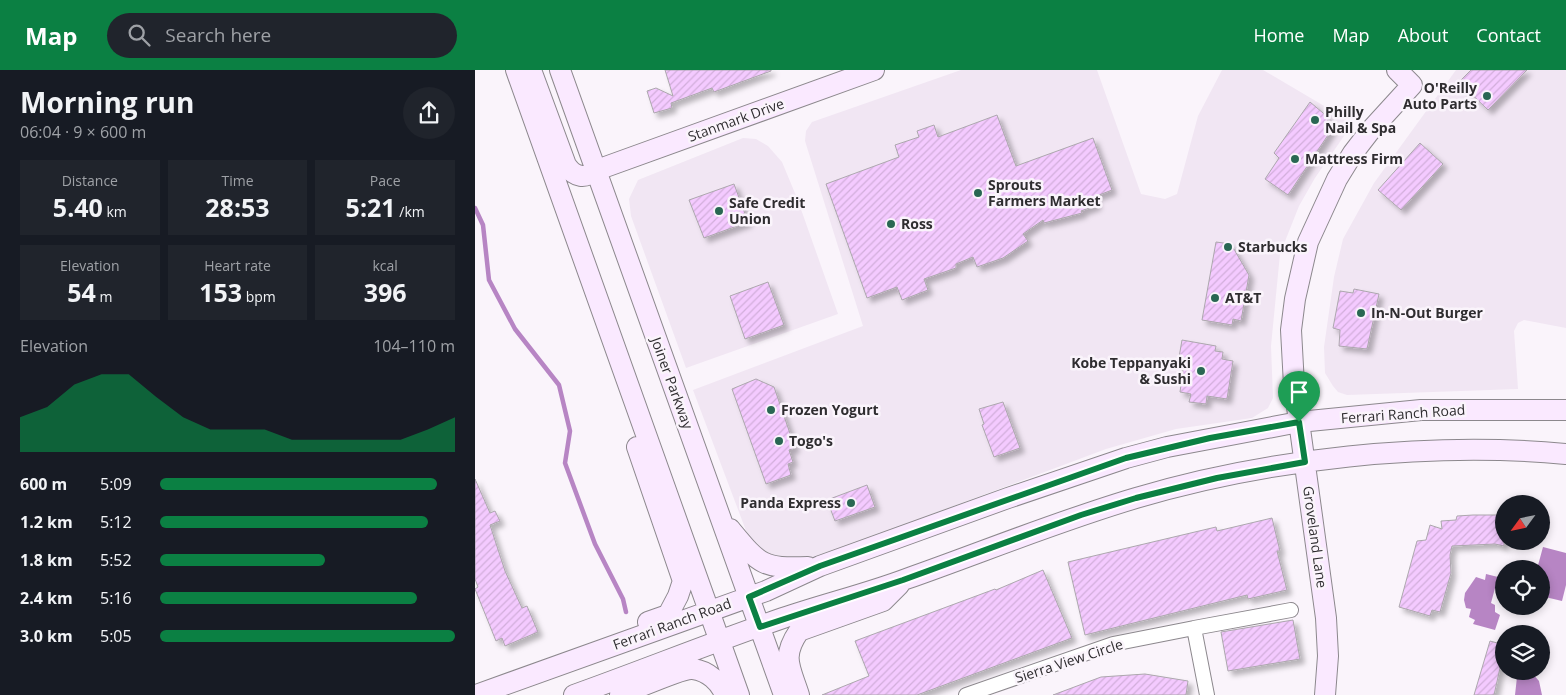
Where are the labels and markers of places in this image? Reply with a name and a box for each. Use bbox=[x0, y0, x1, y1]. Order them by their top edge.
place label: O'Reilly Auto Parts bbox=[1403, 78, 1477, 113]
marker: O'Reilly Auto Parts bbox=[1481, 90, 1493, 102]
place label: Philly Nail & Spa bbox=[1325, 102, 1396, 137]
marker: Philly Nail & Spa bbox=[1309, 114, 1321, 126]
place label: Mattress Firm bbox=[1305, 149, 1403, 168]
marker: Mattress Firm bbox=[1289, 153, 1301, 165]
place label: Sprouts Farmers Market bbox=[988, 175, 1101, 210]
marker: Sprouts Farmers Market bbox=[972, 187, 984, 199]
place label: Safe Credit Union bbox=[729, 193, 805, 228]
marker: Safe Credit Union bbox=[713, 205, 725, 217]
place label: Ross bbox=[901, 214, 933, 233]
marker: Ross bbox=[885, 218, 897, 230]
place label: Starbucks bbox=[1238, 237, 1308, 256]
marker: Starbucks bbox=[1222, 241, 1234, 253]
place label: AT&T bbox=[1225, 288, 1261, 307]
marker: AT&T bbox=[1209, 292, 1221, 304]
place label: In-N-Out Burger bbox=[1371, 303, 1483, 322]
marker: In-N-Out Burger bbox=[1355, 307, 1367, 319]
place label: Kobe Teppanyaki & Sushi bbox=[1071, 353, 1191, 388]
marker: Kobe Teppanyaki & Sushi bbox=[1195, 365, 1207, 377]
pin bbox=[1278, 371, 1320, 422]
place label: Frozen Yogurt bbox=[781, 400, 879, 419]
marker: Frozen Yogurt bbox=[765, 404, 777, 416]
place label: Togo's bbox=[789, 431, 833, 450]
marker: Togo's bbox=[773, 435, 785, 447]
place label: Panda Express bbox=[740, 493, 841, 512]
marker: Panda Express bbox=[845, 497, 857, 509]

